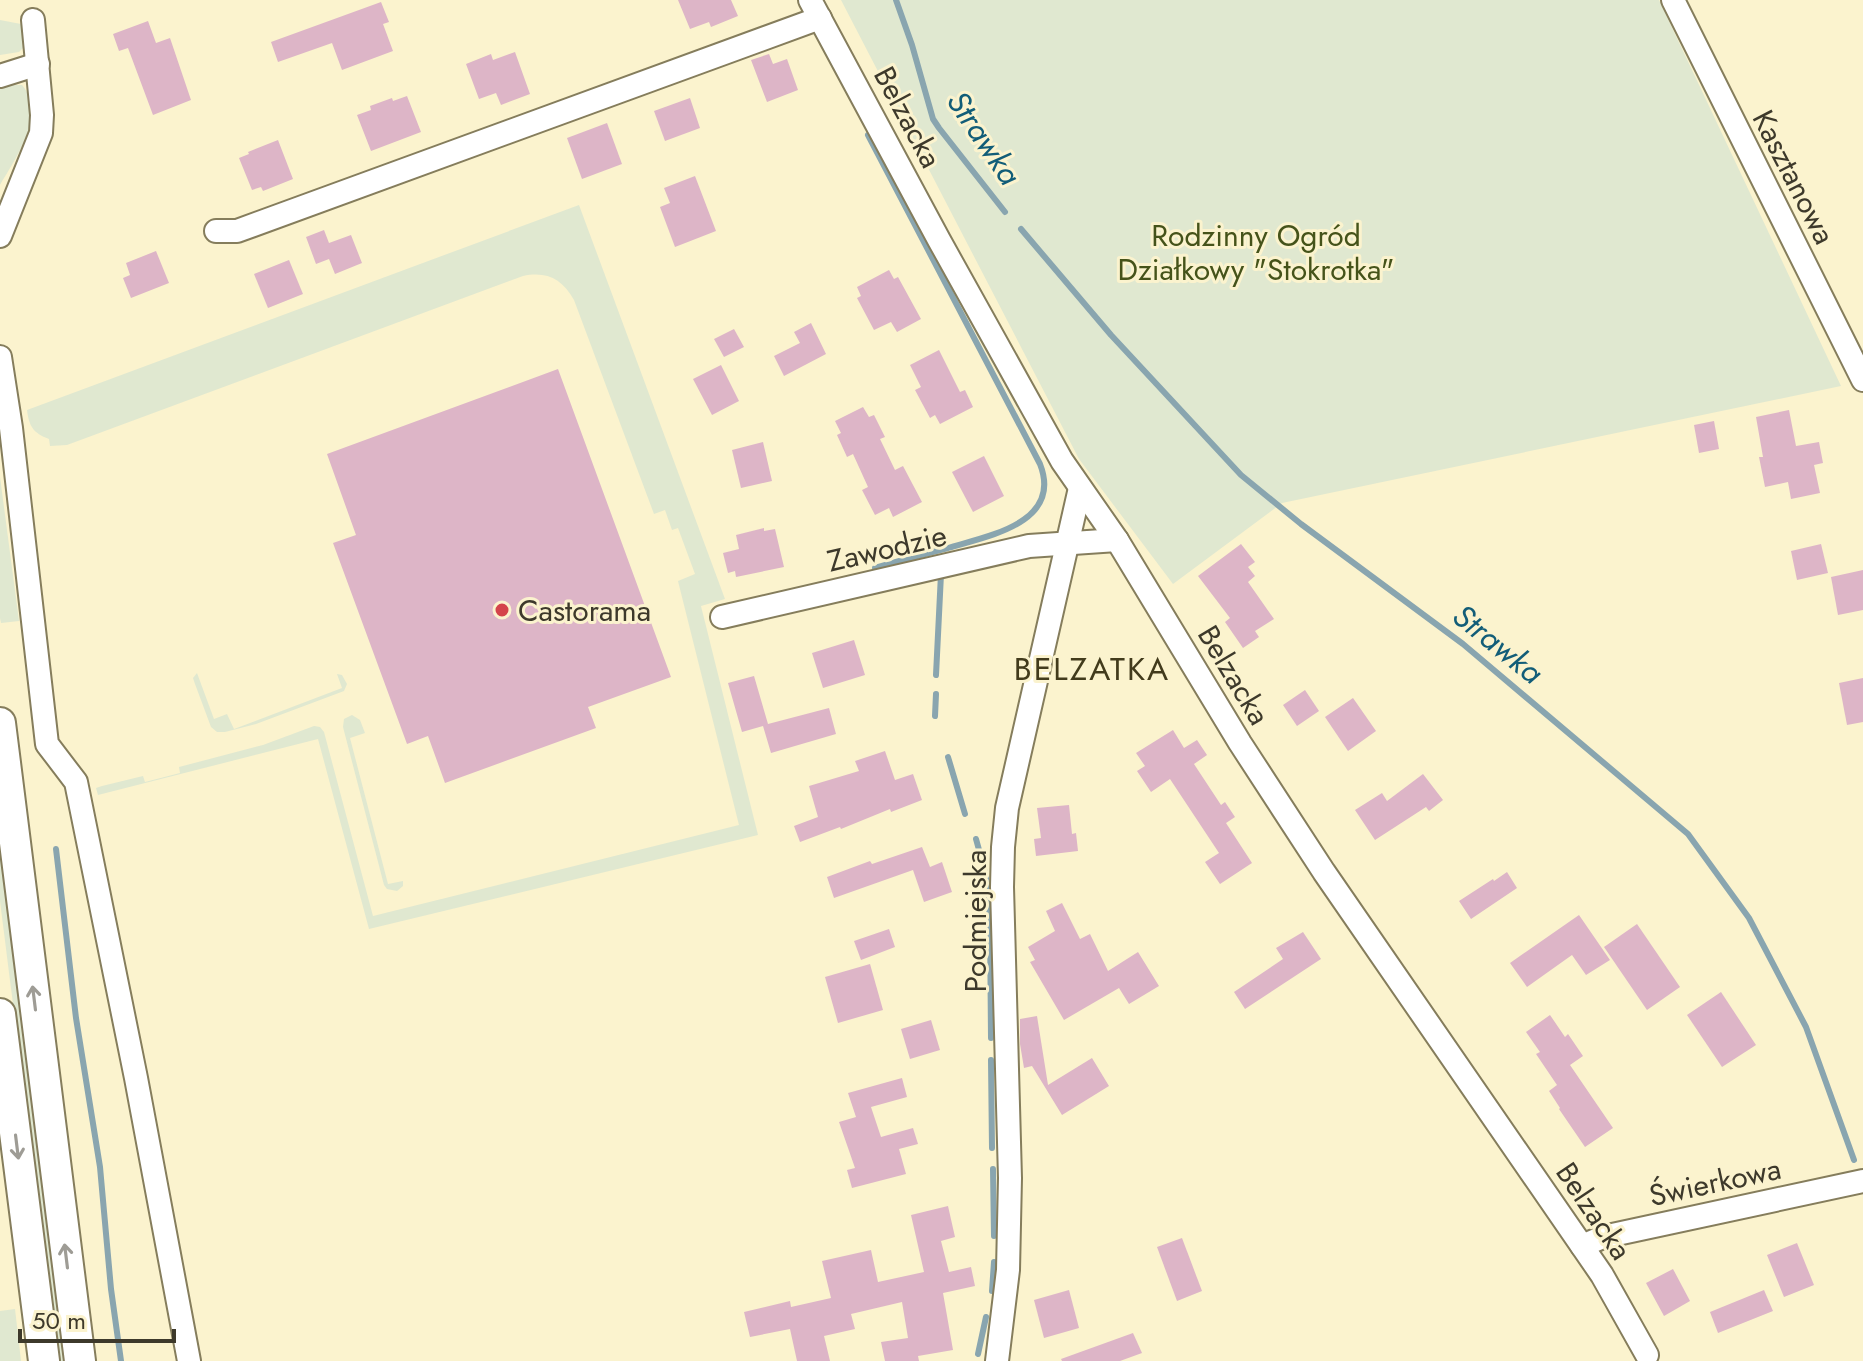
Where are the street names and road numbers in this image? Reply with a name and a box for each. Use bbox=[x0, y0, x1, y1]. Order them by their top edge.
street label: Belzacka bbox=[863, 59, 953, 175]
street label: Kasztanowa bbox=[1742, 102, 1846, 252]
street label: Zawodzie bbox=[823, 513, 951, 583]
street label: Belzacka bbox=[1187, 617, 1281, 733]
street label: Podmiejska bbox=[954, 850, 997, 992]
street label: Świerkowa bbox=[1645, 1147, 1785, 1217]
street label: Belzacka bbox=[1546, 1154, 1642, 1268]

